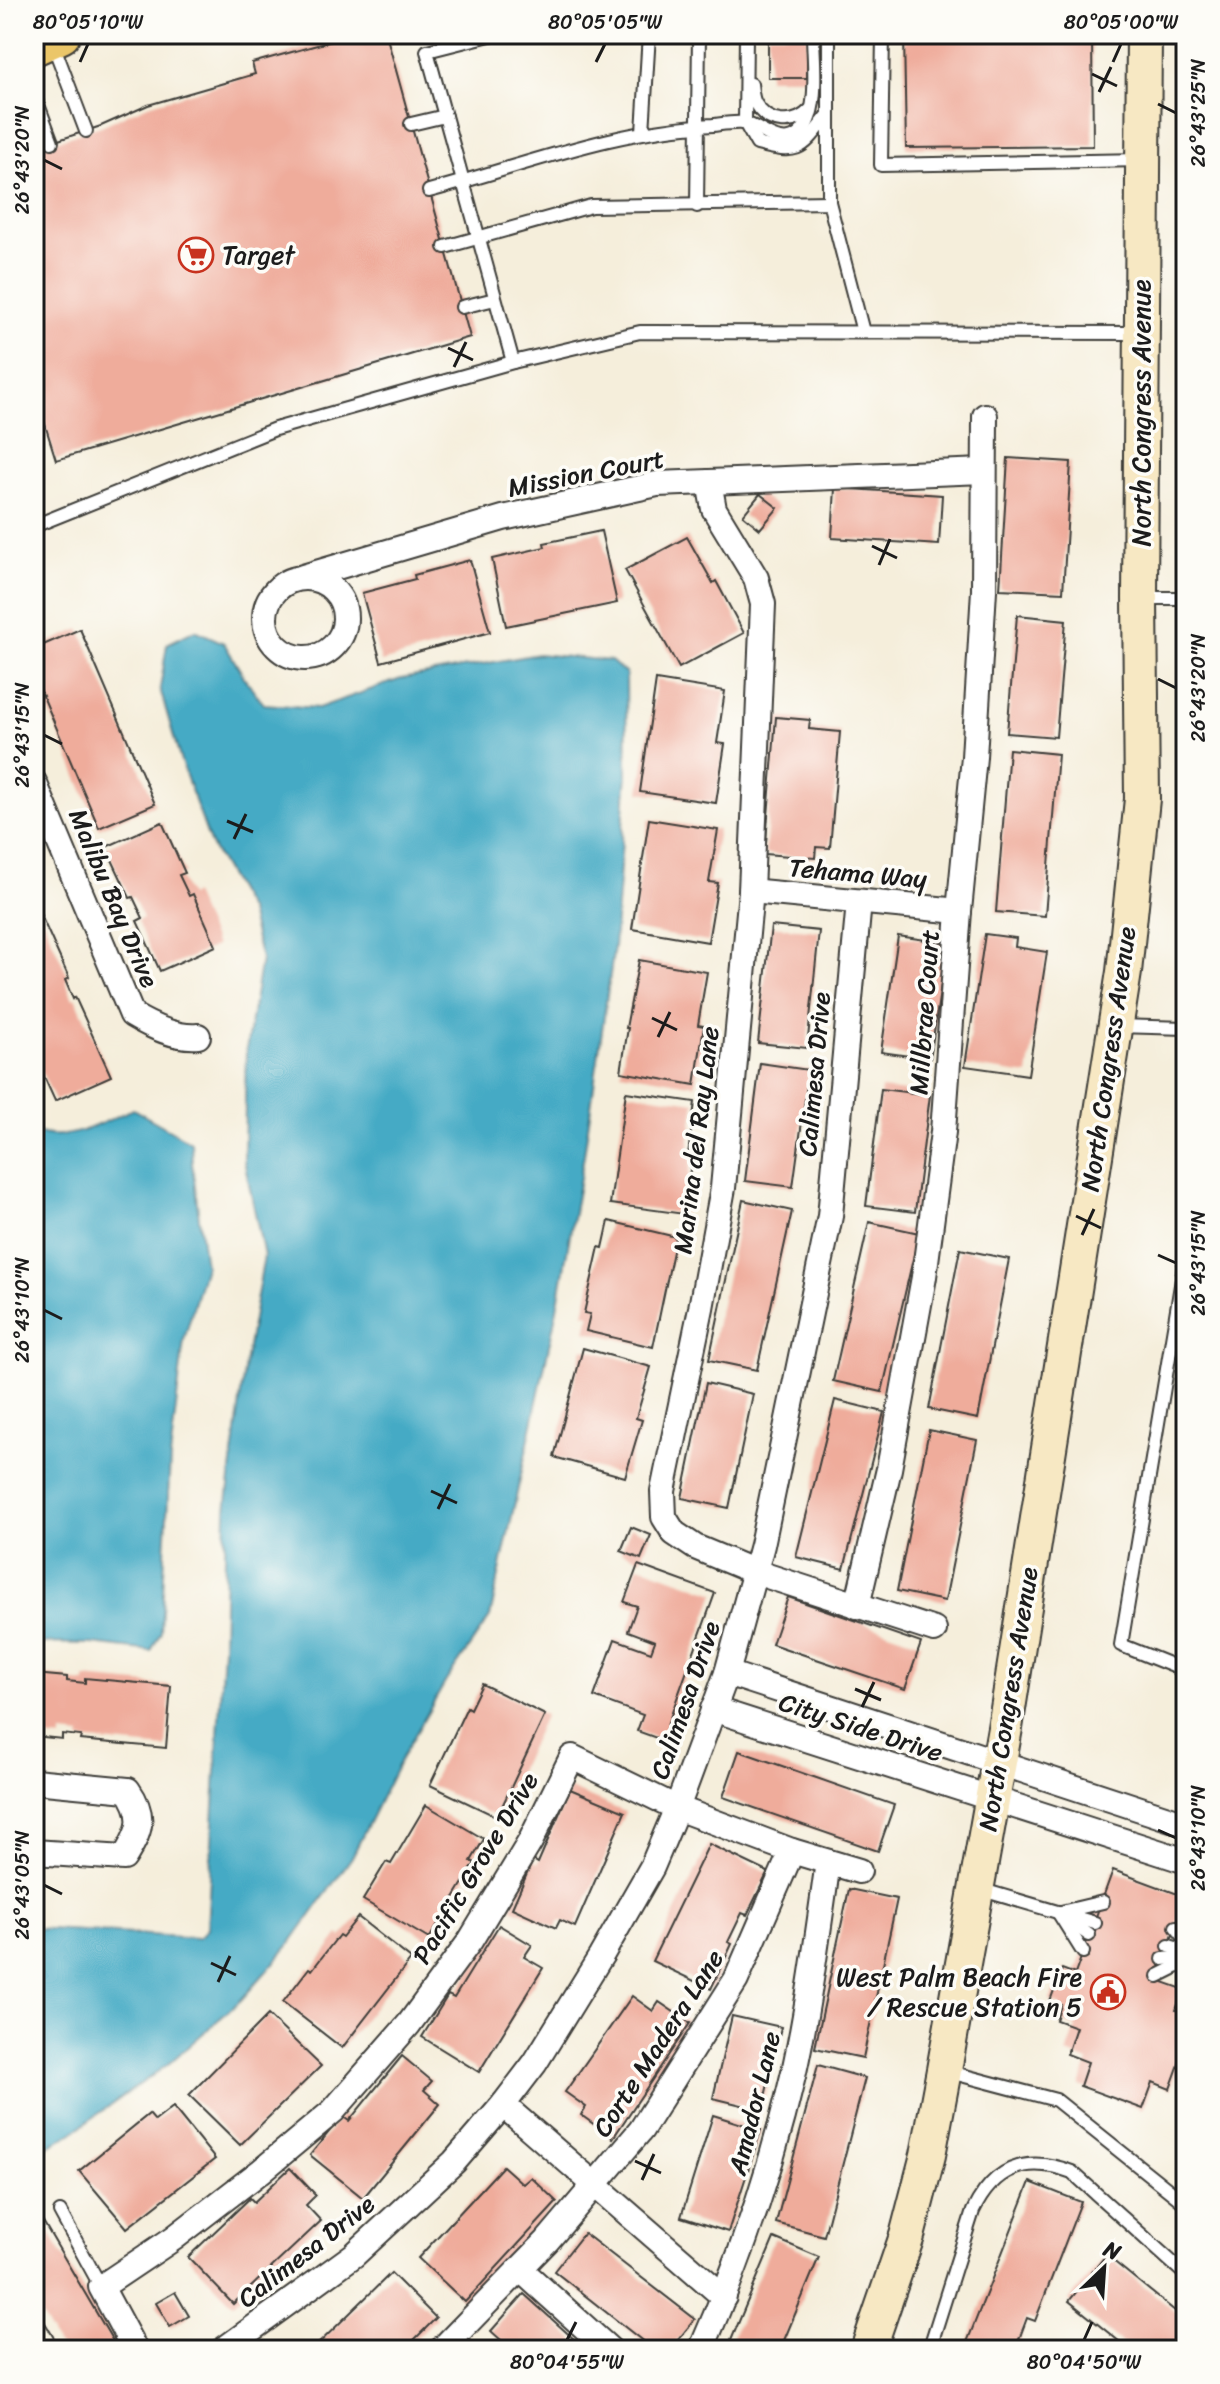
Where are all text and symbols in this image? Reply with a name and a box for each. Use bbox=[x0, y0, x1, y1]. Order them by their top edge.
text: 80°05'10"W bbox=[33, 5, 144, 40]
text: 80°05'05"W bbox=[548, 5, 663, 40]
text: 80°05'00"W bbox=[1064, 5, 1179, 40]
text: 26°43'25"N bbox=[1181, 59, 1216, 167]
text: 26°43'20"N bbox=[5, 106, 40, 214]
place label: Target bbox=[222, 232, 296, 278]
supermarket icon: Target bbox=[177, 236, 215, 274]
street label: North Congress Avenue bbox=[1118, 279, 1164, 547]
street label: Mission Court bbox=[504, 435, 668, 511]
text: 26°43'20"N bbox=[1181, 634, 1216, 742]
text: 26°43'15"N bbox=[5, 682, 40, 788]
street label: Malibu Bay Drive bbox=[56, 801, 173, 995]
street label: Tehama Way bbox=[787, 844, 930, 902]
street label: North Congress Avenue bbox=[1067, 923, 1149, 1194]
street label: Millbrae Court bbox=[895, 928, 953, 1096]
street label: Calimesa Drive bbox=[784, 989, 844, 1158]
street label: Marina del Ray Lane bbox=[659, 1024, 733, 1256]
text: 26°43'15"N bbox=[1181, 1210, 1216, 1316]
text: 26°43'10"N bbox=[5, 1257, 40, 1363]
street label: North Congress Avenue bbox=[964, 1563, 1052, 1834]
street label: Calimesa Drive bbox=[636, 1614, 734, 1785]
street label: City Side Drive bbox=[773, 1679, 949, 1775]
street label: Pacific Grove Drive bbox=[399, 1762, 551, 1973]
text: 26°43'10"N bbox=[1181, 1785, 1216, 1891]
text: 26°43'05"N bbox=[5, 1830, 40, 1940]
street label: Corte Madera Lane bbox=[580, 1940, 736, 2146]
place label: West Palm Beach Fire / Rescue Station 5 bbox=[836, 1954, 1082, 2030]
public building icon: West Palm Beach Fire / Rescue Station 5 bbox=[1089, 1973, 1127, 2011]
street label: Amador Lane bbox=[714, 2026, 794, 2181]
street label: Calimesa Drive bbox=[227, 2182, 385, 2320]
north arrow bbox=[1064, 2228, 1144, 2308]
text: N bbox=[1096, 2229, 1128, 2272]
text: 80°04'55"W bbox=[510, 2345, 625, 2380]
text: 80°04'50"W bbox=[1027, 2345, 1142, 2380]

